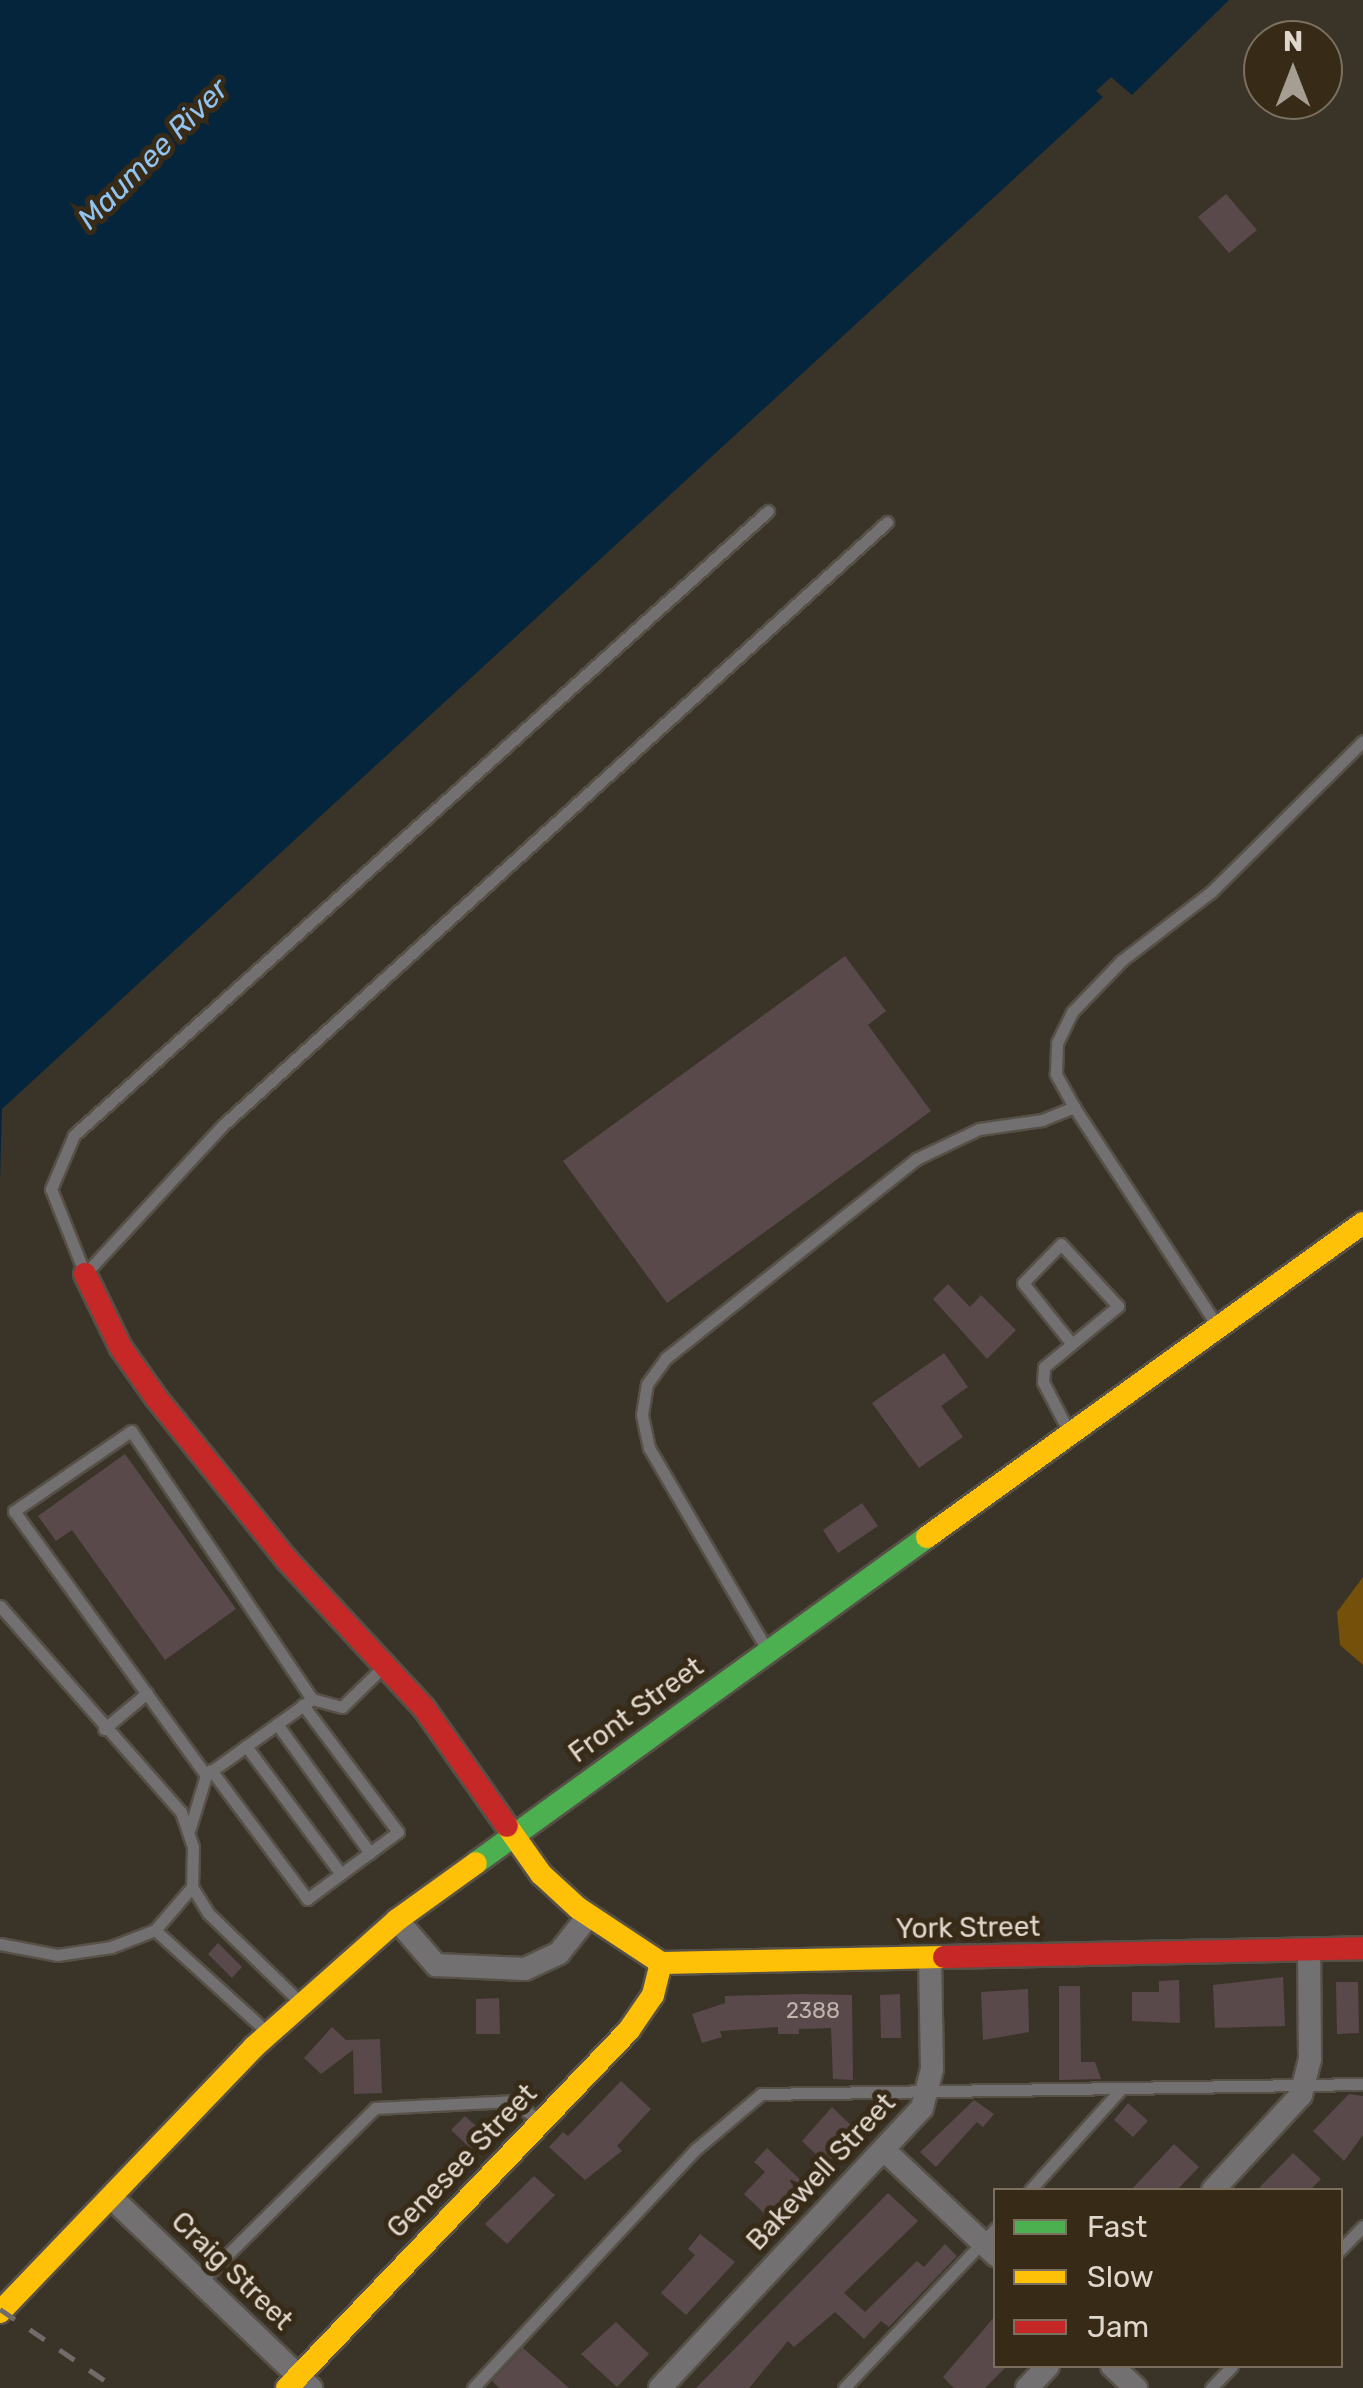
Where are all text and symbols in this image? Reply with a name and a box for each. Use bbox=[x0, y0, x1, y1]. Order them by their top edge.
north arrow bbox=[1243, 20, 1343, 120]
text: N bbox=[1283, 25, 1303, 58]
water label: Maumee River bbox=[70, 71, 236, 237]
street label: Front Street bbox=[562, 1650, 710, 1770]
street label: York Street bbox=[895, 1910, 1041, 1946]
house number: 2388 bbox=[786, 1998, 840, 2024]
street label: Genesee Street bbox=[380, 2077, 544, 2245]
street label: Bakewell Street bbox=[740, 2087, 902, 2257]
legend bbox=[993, 2188, 1343, 2368]
street label: Craig Street bbox=[164, 2205, 300, 2337]
text: Fast bbox=[1087, 2209, 1147, 2245]
text: Slow bbox=[1087, 2259, 1154, 2295]
text: Jam bbox=[1087, 2309, 1149, 2345]

